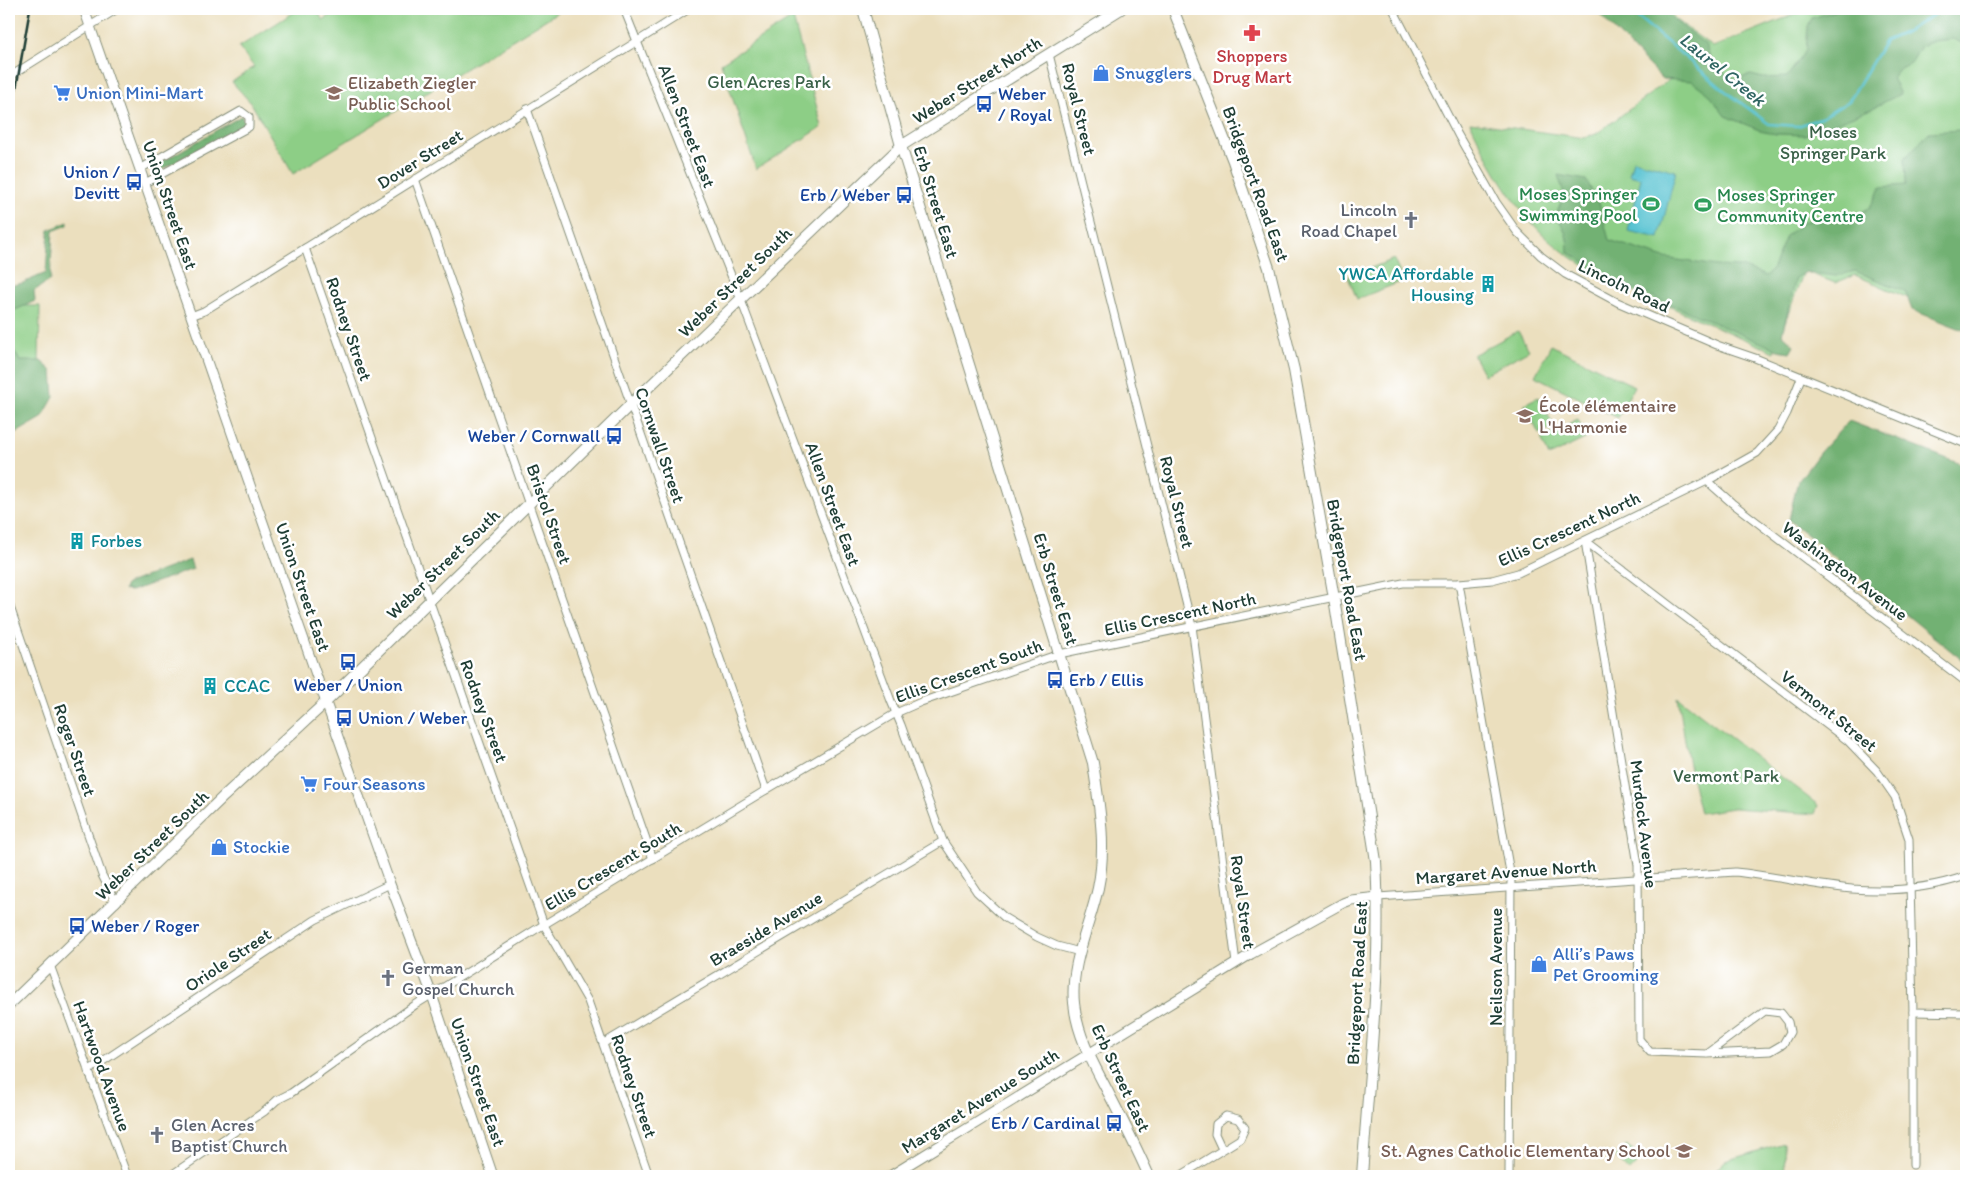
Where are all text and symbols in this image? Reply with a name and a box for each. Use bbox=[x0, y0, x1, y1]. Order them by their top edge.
pharmacy icon: Shoppers Drug Mart bbox=[1242, 23, 1262, 43]
water label: Laurel Creek bbox=[1675, 28, 1771, 112]
street label: Weber Street North bbox=[908, 31, 1046, 129]
place label: Shoppers Drug Mart bbox=[1212, 45, 1292, 88]
street label: Allen Street East bbox=[653, 61, 721, 191]
street label: Royal Street bbox=[1057, 61, 1101, 158]
place label: Snugglers bbox=[1115, 62, 1192, 84]
shop icon: Snugglers bbox=[1091, 63, 1111, 83]
park label: Glen Acres Park bbox=[707, 71, 831, 93]
place label: Elizabeth Ziegler Public School bbox=[348, 72, 476, 115]
place label: Union Mini-Mart bbox=[76, 82, 204, 104]
supermarket icon: Union Mini-Mart bbox=[52, 83, 72, 103]
school or university icon: Elizabeth Ziegler Public School bbox=[324, 83, 344, 103]
place label: Weber / Royal bbox=[998, 83, 1052, 126]
bus stop icon: Weber / Royal bbox=[974, 94, 994, 114]
street label: Bridgeport Road East bbox=[1218, 103, 1294, 265]
park label: Moses Springer Park bbox=[1780, 121, 1887, 164]
street label: Dover Street bbox=[373, 124, 467, 194]
street label: Union Street East bbox=[138, 137, 202, 273]
street label: Erb Street East bbox=[908, 143, 964, 261]
place label: Union / Devitt bbox=[63, 161, 120, 204]
bus stop icon: Union / Devitt bbox=[124, 172, 144, 192]
place label: Moses Springer Swimming Pool bbox=[1519, 183, 1638, 226]
place label: Erb / Weber bbox=[800, 184, 890, 206]
place label: Moses Springer Community Centre bbox=[1717, 184, 1864, 227]
bus stop icon: Erb / Weber bbox=[894, 185, 914, 205]
sports icon: Moses Springer Swimming Pool bbox=[1641, 194, 1661, 214]
sports icon: Moses Springer Community Centre bbox=[1693, 195, 1713, 215]
place label: Lincoln Road Chapel bbox=[1301, 199, 1397, 242]
church icon: Lincoln Road Chapel bbox=[1401, 210, 1421, 230]
street label: Weber Street South bbox=[673, 222, 797, 342]
street label: Lincoln Road bbox=[1574, 254, 1674, 318]
place label: YWCA Affordable Housing bbox=[1339, 263, 1475, 306]
street label: Rodney Street bbox=[321, 274, 377, 384]
building icon: YWCA Affordable Housing bbox=[1478, 274, 1498, 294]
street label: Cornwall Street bbox=[630, 384, 690, 506]
place label: École élémentaire L'Harmonie bbox=[1539, 395, 1677, 438]
school or university icon: École élémentaire L'Harmonie bbox=[1515, 406, 1535, 426]
place label: Weber / Cornwall bbox=[467, 425, 600, 447]
bus stop icon: Weber / Cornwall bbox=[604, 426, 624, 446]
street label: Allen Street East bbox=[800, 439, 866, 569]
street label: Royal Street bbox=[1155, 454, 1199, 551]
street label: Bristol Street bbox=[522, 461, 576, 567]
street label: Ellis Crescent North bbox=[1494, 486, 1644, 572]
street label: Bridgeport Road East bbox=[1322, 497, 1372, 663]
street label: Weber Street South bbox=[381, 504, 505, 624]
street label: Washington Avenue bbox=[1778, 517, 1912, 625]
street label: Union Street East bbox=[271, 519, 335, 655]
place label: Forbes bbox=[91, 530, 142, 552]
street label: Erb Street East bbox=[1028, 530, 1084, 648]
building icon: Forbes bbox=[67, 531, 87, 551]
street label: Ellis Crescent North bbox=[1102, 587, 1258, 641]
street label: Ellis Crescent South bbox=[892, 634, 1046, 708]
bus stop icon: Weber / Union bbox=[338, 652, 358, 672]
street label: Rodney Street bbox=[455, 656, 513, 766]
street label: Vermont Street bbox=[1776, 665, 1882, 757]
place label: Erb / Ellis bbox=[1069, 669, 1144, 691]
bus stop icon: Erb / Ellis bbox=[1045, 670, 1065, 690]
place label: Weber / Union bbox=[293, 674, 403, 696]
place label: CCAC bbox=[224, 675, 270, 697]
building icon: CCAC bbox=[200, 676, 220, 696]
street label: Roger Street bbox=[49, 701, 101, 800]
place label: Union / Weber bbox=[358, 707, 467, 729]
bus stop icon: Union / Weber bbox=[334, 708, 354, 728]
street label: Murdock Avenue bbox=[1625, 759, 1663, 889]
park label: Vermont Park bbox=[1673, 765, 1780, 787]
place label: Four Seasons bbox=[323, 773, 425, 795]
supermarket icon: Four Seasons bbox=[299, 774, 319, 794]
street label: Weber Street South bbox=[90, 785, 214, 905]
street label: Ellis Crescent South bbox=[541, 816, 686, 916]
place label: Stockie bbox=[233, 836, 290, 858]
shop icon: Stockie bbox=[209, 837, 229, 857]
street label: Royal Street bbox=[1226, 854, 1261, 951]
street label: Margaret Avenue North bbox=[1415, 855, 1598, 889]
street label: Braeside Avenue bbox=[705, 887, 827, 971]
street label: Bridgeport Road East bbox=[1342, 900, 1372, 1065]
street label: Neilson Avenue bbox=[1485, 908, 1507, 1026]
place label: Weber / Roger bbox=[91, 915, 200, 937]
bus stop icon: Weber / Roger bbox=[67, 916, 87, 936]
street label: Oriole Street bbox=[181, 923, 276, 997]
place label: Alli’s Paws Pet Grooming bbox=[1553, 943, 1660, 986]
shop icon: Alli’s Paws Pet Grooming bbox=[1529, 954, 1549, 974]
place label: German Gospel Church bbox=[402, 957, 515, 1000]
church icon: German Gospel Church bbox=[378, 968, 398, 988]
street label: Hartwood Avenue bbox=[68, 998, 136, 1134]
street label: Union Street East bbox=[446, 1014, 510, 1150]
street label: Erb Street East bbox=[1086, 1021, 1156, 1136]
street label: Rodney Street bbox=[606, 1031, 662, 1141]
street label: Margaret Avenue South bbox=[897, 1044, 1063, 1158]
place label: Erb / Cardinal bbox=[991, 1112, 1100, 1134]
bus stop icon: Erb / Cardinal bbox=[1104, 1113, 1124, 1133]
place label: Glen Acres Baptist Church bbox=[171, 1114, 287, 1157]
church icon: Glen Acres Baptist Church bbox=[147, 1125, 167, 1145]
place label: St. Agnes Catholic Elementary School bbox=[1381, 1140, 1670, 1162]
school or university icon: St. Agnes Catholic Elementary School bbox=[1674, 1141, 1694, 1161]

